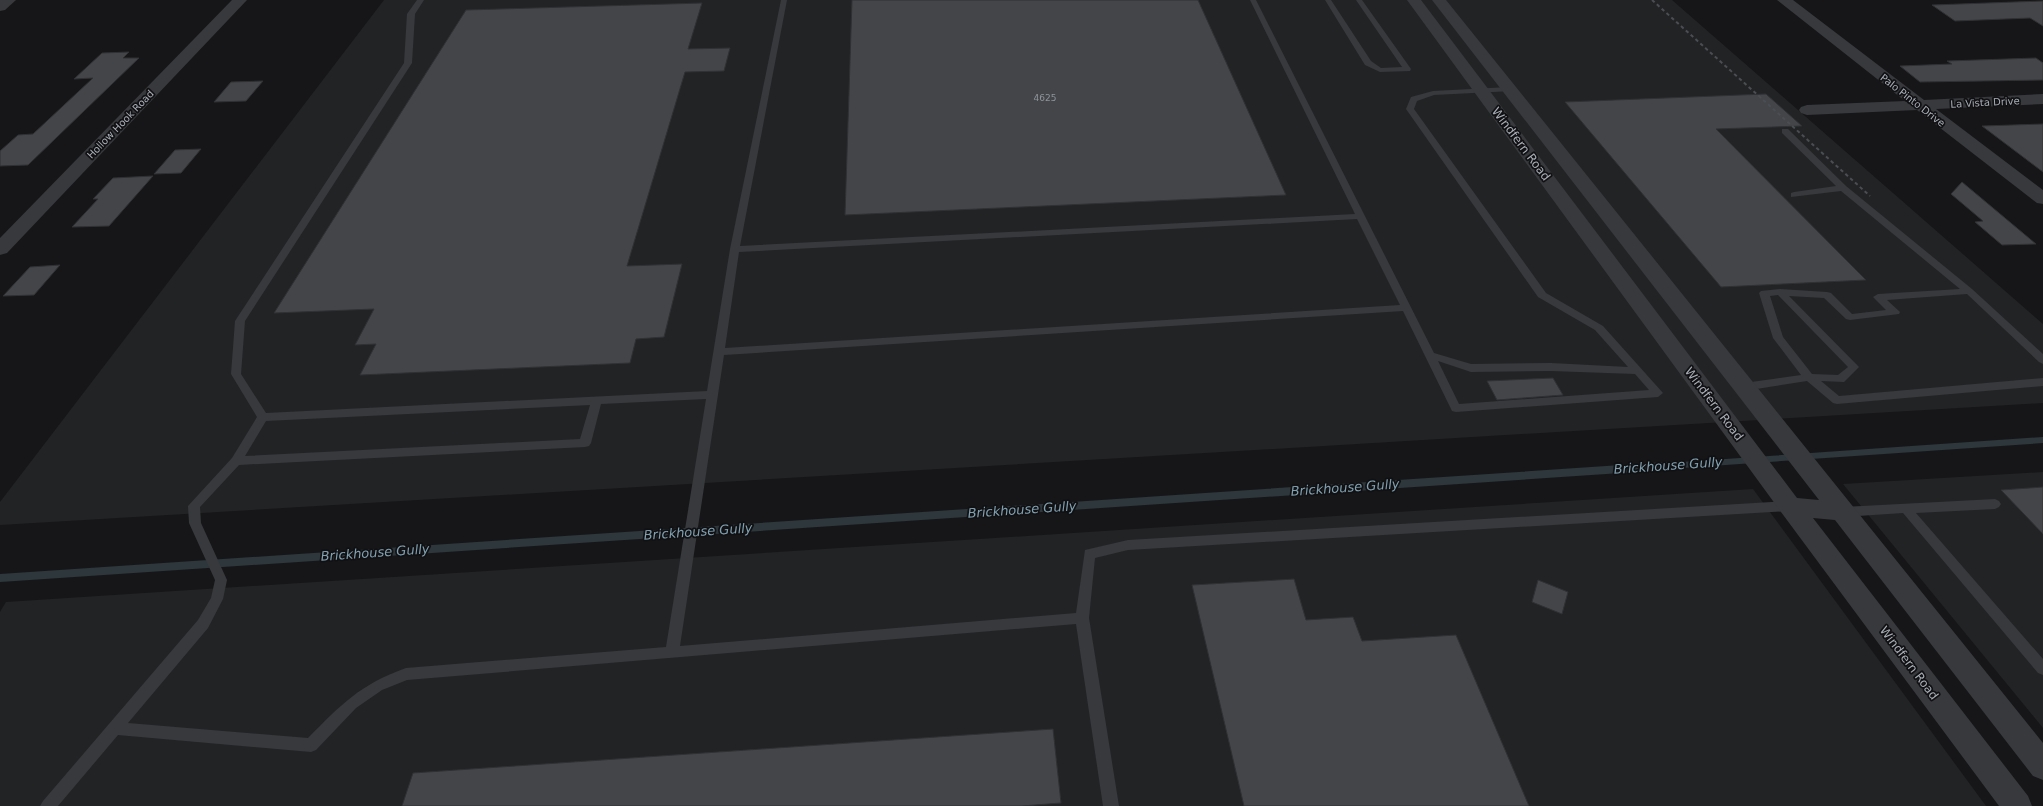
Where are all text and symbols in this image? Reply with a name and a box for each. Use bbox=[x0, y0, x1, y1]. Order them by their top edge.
street label: Palo Pinto Drive bbox=[1878, 72, 1947, 129]
street label: Hollow Hook Road bbox=[85, 88, 156, 161]
house number: 4625 bbox=[1034, 93, 1056, 103]
street label: La Vista Drive bbox=[1950, 95, 2020, 110]
street label: Windfern Road bbox=[1489, 105, 1553, 183]
street label: Windfern Road bbox=[1682, 365, 1746, 443]
water label: Brickhouse Gully bbox=[1613, 454, 1723, 477]
water label: Brickhouse Gully bbox=[1290, 476, 1400, 499]
water label: Brickhouse Gully bbox=[967, 498, 1077, 521]
water label: Brickhouse Gully bbox=[643, 520, 753, 543]
water label: Brickhouse Gully bbox=[320, 541, 430, 564]
street label: Windfern Road bbox=[1877, 624, 1941, 702]

